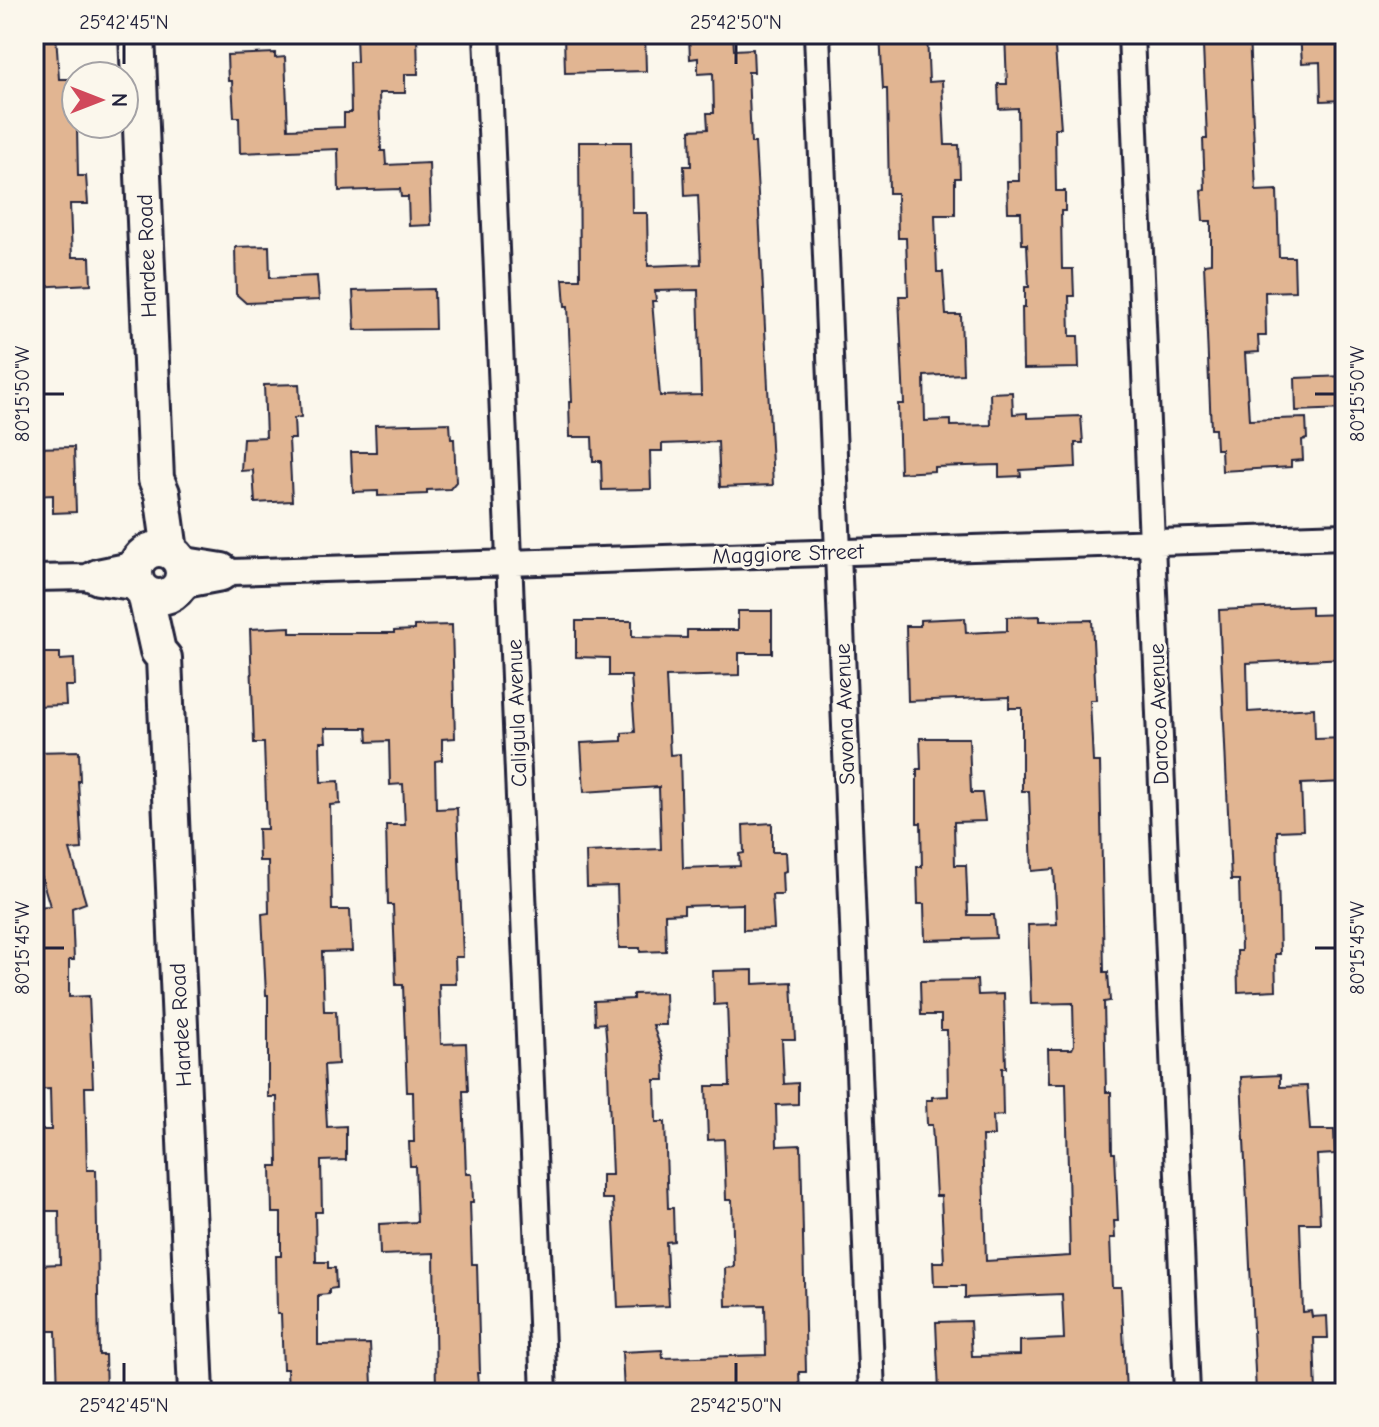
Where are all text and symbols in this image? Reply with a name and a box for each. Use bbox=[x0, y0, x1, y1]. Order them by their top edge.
text: 25°42'45"N bbox=[79, 11, 169, 34]
text: 25°42'50"N bbox=[690, 11, 782, 34]
north arrow bbox=[60, 60, 140, 140]
text: N bbox=[106, 93, 132, 107]
street label: Hardee Road bbox=[132, 194, 162, 318]
text: 80°15'50"W bbox=[11, 345, 34, 442]
text: 80°15'50"W bbox=[1346, 345, 1369, 442]
street label: Maggiore Street bbox=[712, 538, 865, 570]
street label: Caligula Avenue bbox=[501, 639, 533, 787]
street label: Savona Avenue bbox=[830, 643, 860, 785]
street label: Daroco Avenue bbox=[1144, 643, 1174, 785]
text: 80°15'45"W bbox=[11, 901, 34, 995]
text: 80°15'45"W bbox=[1346, 901, 1369, 995]
street label: Hardee Road bbox=[165, 962, 197, 1087]
text: 25°42'45"N bbox=[79, 1394, 169, 1417]
text: 25°42'50"N bbox=[690, 1394, 782, 1417]

